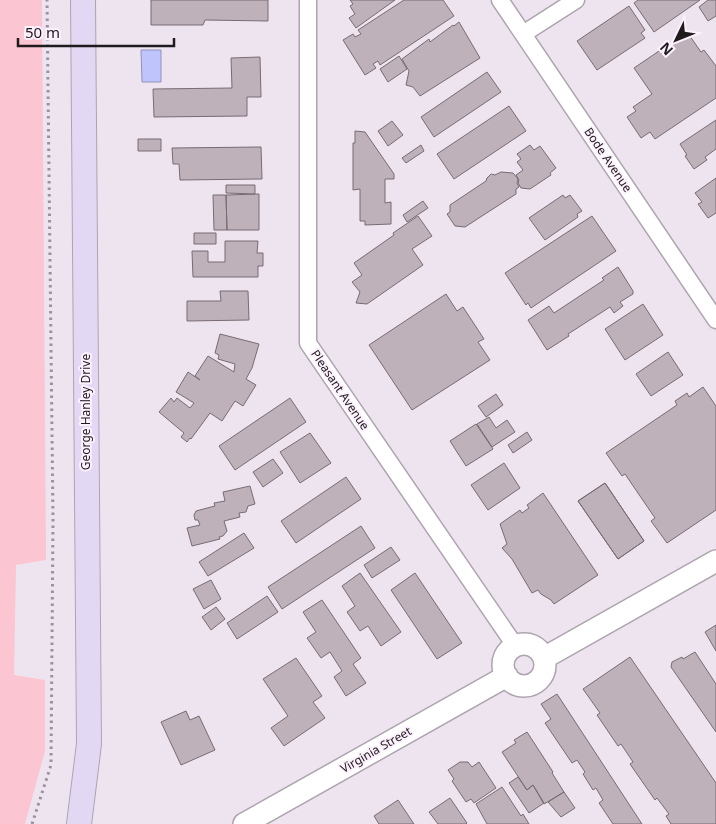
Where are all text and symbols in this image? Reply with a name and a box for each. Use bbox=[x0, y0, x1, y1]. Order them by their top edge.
scale bar bbox=[18, 15, 174, 47]
north arrow bbox=[651, 15, 701, 65]
text: 50 m bbox=[25, 22, 60, 42]
text: N bbox=[655, 39, 677, 60]
street label: Bode Avenue bbox=[581, 124, 636, 196]
street label: Pleasant Avenue bbox=[307, 346, 374, 433]
street label: George Hanley Drive bbox=[77, 354, 94, 470]
street label: Virginia Street bbox=[337, 722, 415, 777]

